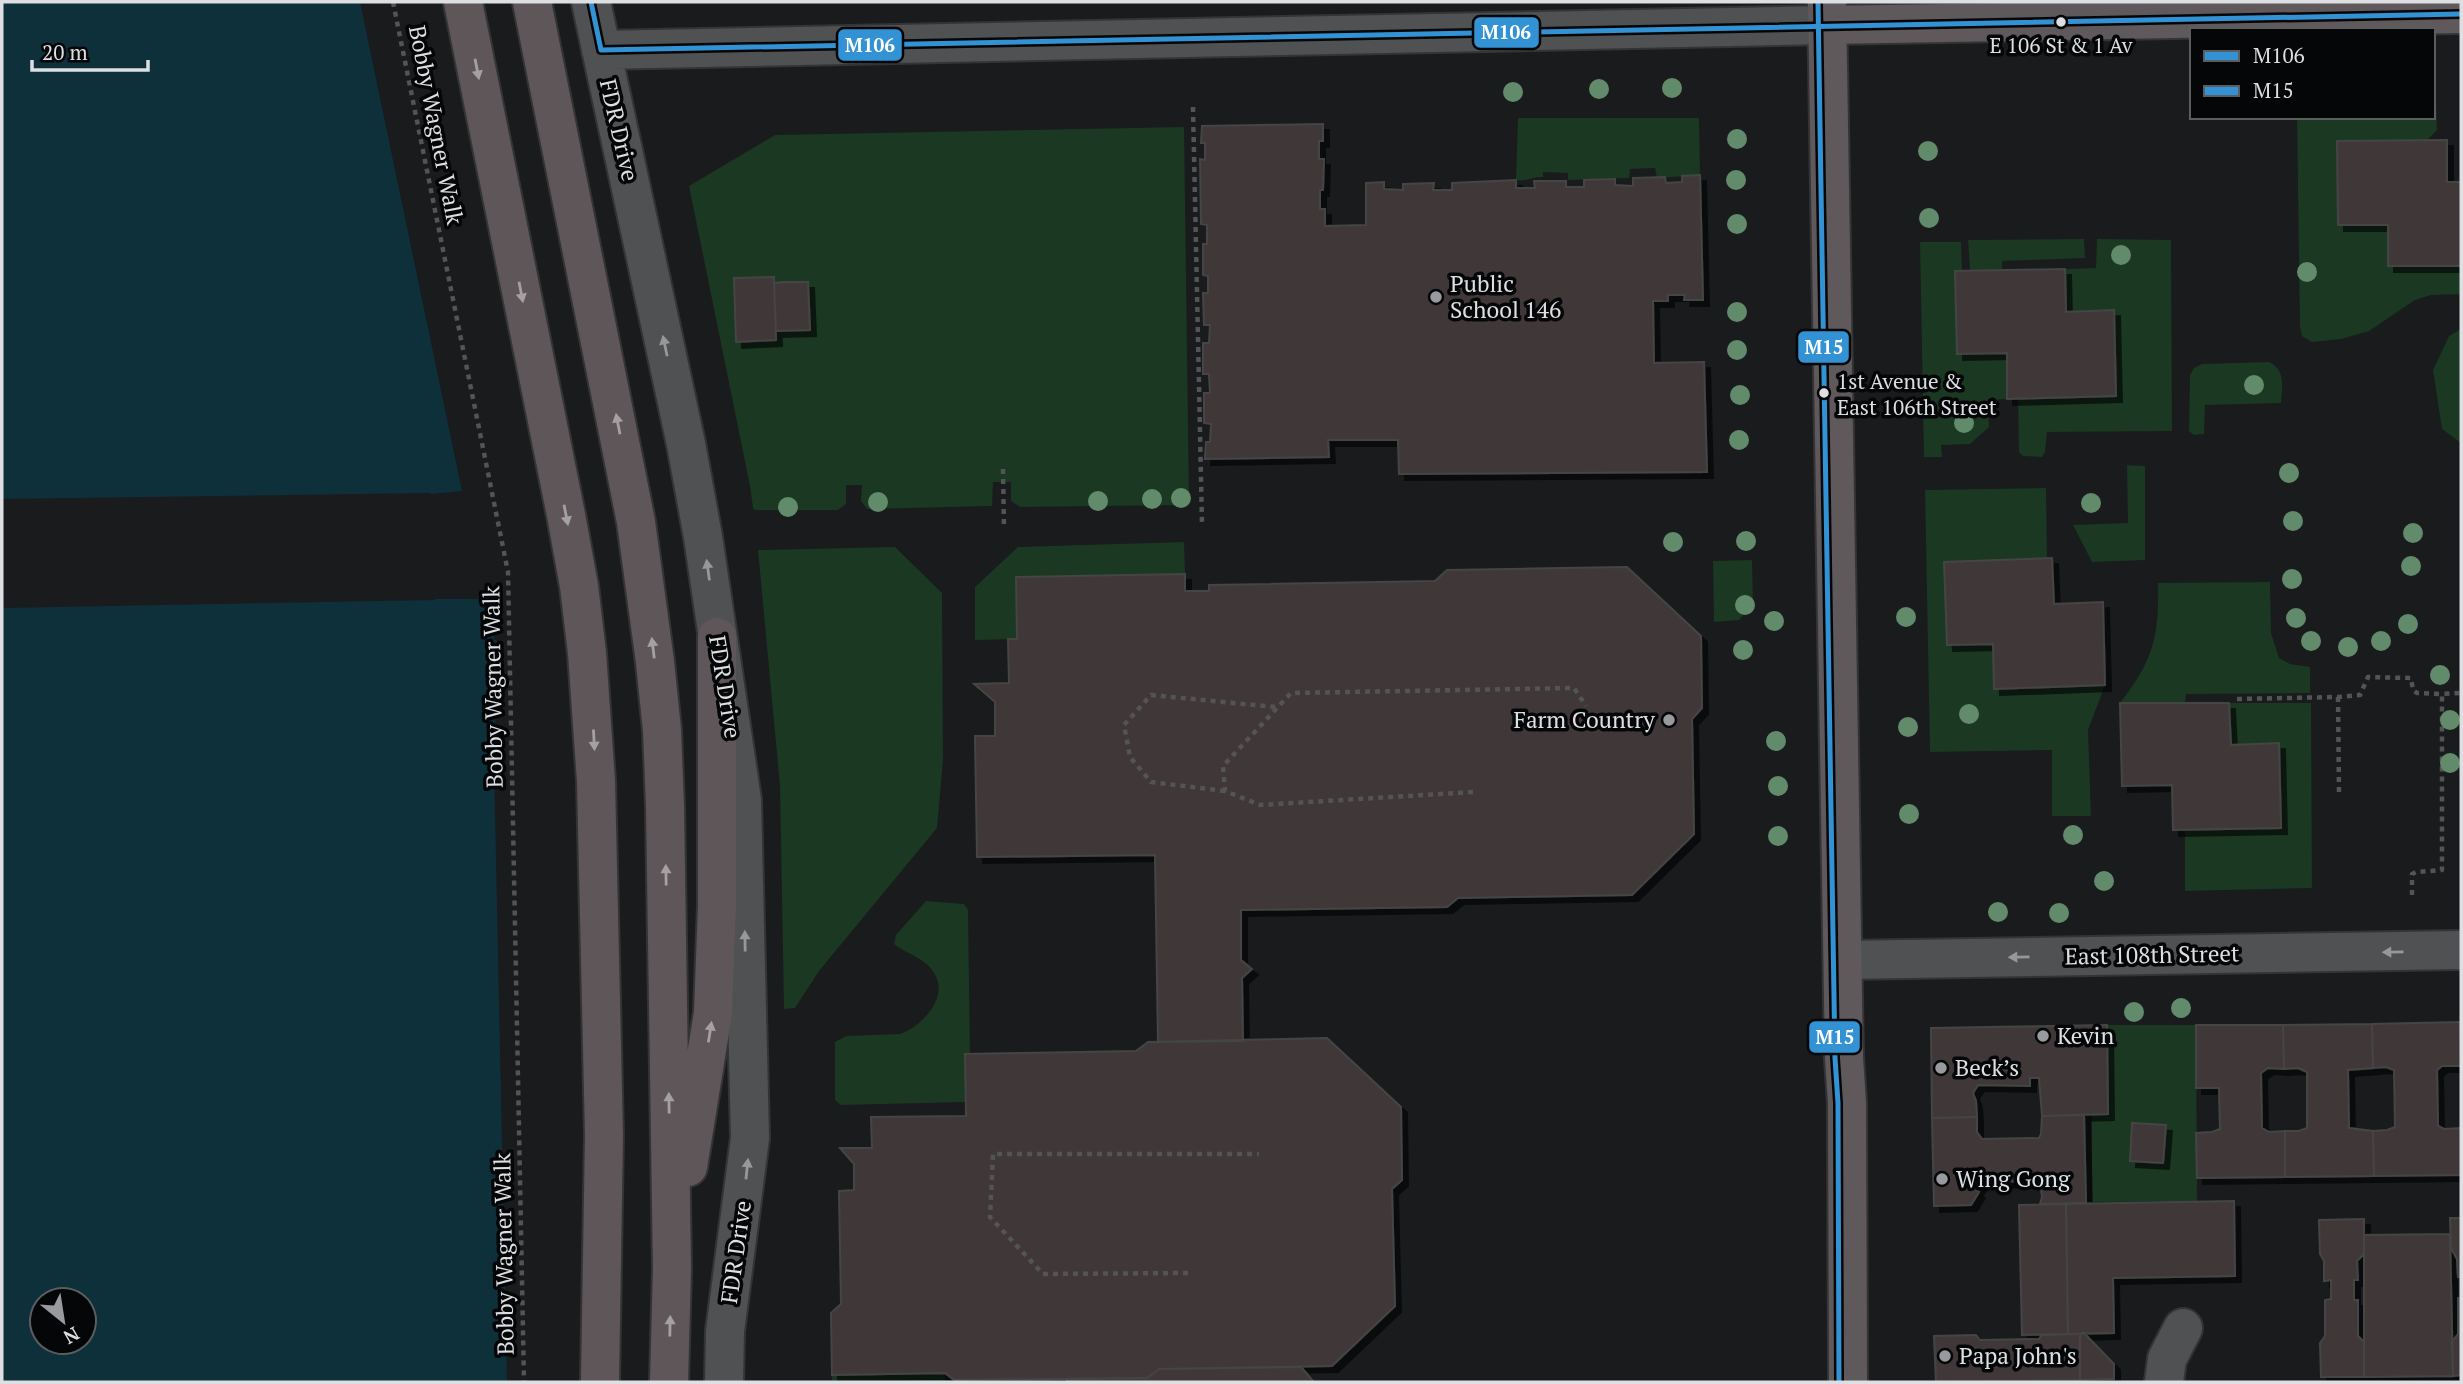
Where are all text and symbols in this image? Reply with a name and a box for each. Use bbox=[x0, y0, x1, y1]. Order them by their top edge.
marker: E 106 St & 1 Av bbox=[2054, 15, 2068, 29]
line badge: M106 bbox=[1473, 16, 1540, 49]
text: M106 bbox=[1481, 19, 1531, 44]
street label: Bobby Wagner Walk bbox=[402, 23, 471, 227]
scale bar bbox=[32, 28, 147, 72]
line badge: M106 bbox=[837, 28, 903, 62]
legend bbox=[2190, 28, 2435, 119]
place label: E 106 St & 1 Av bbox=[1990, 31, 2133, 59]
text: M106 bbox=[845, 32, 895, 57]
text: 20 m bbox=[42, 38, 88, 66]
text: M106 bbox=[2253, 41, 2305, 69]
one-way arrow bbox=[471, 58, 482, 80]
street label: FDR Drive bbox=[593, 76, 646, 184]
text: M15 bbox=[2253, 76, 2294, 104]
place label: Public School 146 bbox=[1450, 268, 1561, 325]
one-way arrow bbox=[516, 281, 527, 303]
marker: Public School 146 bbox=[1428, 289, 1444, 305]
line badge: M15 bbox=[1797, 330, 1850, 364]
text: M15 bbox=[1804, 334, 1844, 359]
one-way arrow bbox=[660, 335, 671, 357]
place label: 1st Avenue & East 106th Street bbox=[1837, 367, 1997, 421]
marker: 1st Avenue & East 106th Street bbox=[1817, 386, 1831, 400]
one-way arrow bbox=[612, 413, 623, 435]
one-way arrow bbox=[560, 504, 571, 526]
one-way arrow bbox=[702, 558, 713, 580]
street label: Bobby Wagner Walk bbox=[475, 585, 510, 789]
street label: FDR Drive bbox=[702, 633, 749, 741]
one-way arrow bbox=[648, 637, 659, 659]
place label: Farm Country bbox=[1513, 704, 1655, 735]
marker: Farm Country bbox=[1661, 712, 1677, 728]
one-way arrow bbox=[589, 730, 600, 752]
one-way arrow bbox=[660, 864, 672, 886]
one-way arrow bbox=[739, 930, 751, 952]
street label: East 108th Street bbox=[2064, 937, 2240, 972]
one-way arrow bbox=[2382, 946, 2404, 957]
one-way arrow bbox=[2007, 951, 2029, 963]
line badge: M15 bbox=[1808, 1020, 1861, 1054]
place label: Kevin bbox=[2057, 1020, 2114, 1051]
one-way arrow bbox=[705, 1021, 716, 1043]
text: M15 bbox=[1815, 1024, 1855, 1049]
marker: Kevin bbox=[2035, 1028, 2051, 1044]
place label: Beck’s bbox=[1955, 1052, 2019, 1083]
marker: Beck’s bbox=[1933, 1060, 1949, 1076]
one-way arrow bbox=[663, 1092, 675, 1114]
street label: Bobby Wagner Walk bbox=[486, 1152, 521, 1356]
one-way arrow bbox=[742, 1157, 753, 1179]
place label: Wing Gong bbox=[1956, 1163, 2071, 1194]
marker: Wing Gong bbox=[1934, 1171, 1950, 1187]
street label: FDR Drive bbox=[713, 1198, 758, 1306]
north arrow bbox=[28, 1286, 98, 1356]
one-way arrow bbox=[665, 1314, 676, 1336]
text: N bbox=[59, 1322, 84, 1351]
place label: Papa John's bbox=[1959, 1340, 2077, 1371]
marker: Papa John's bbox=[1937, 1348, 1953, 1364]

